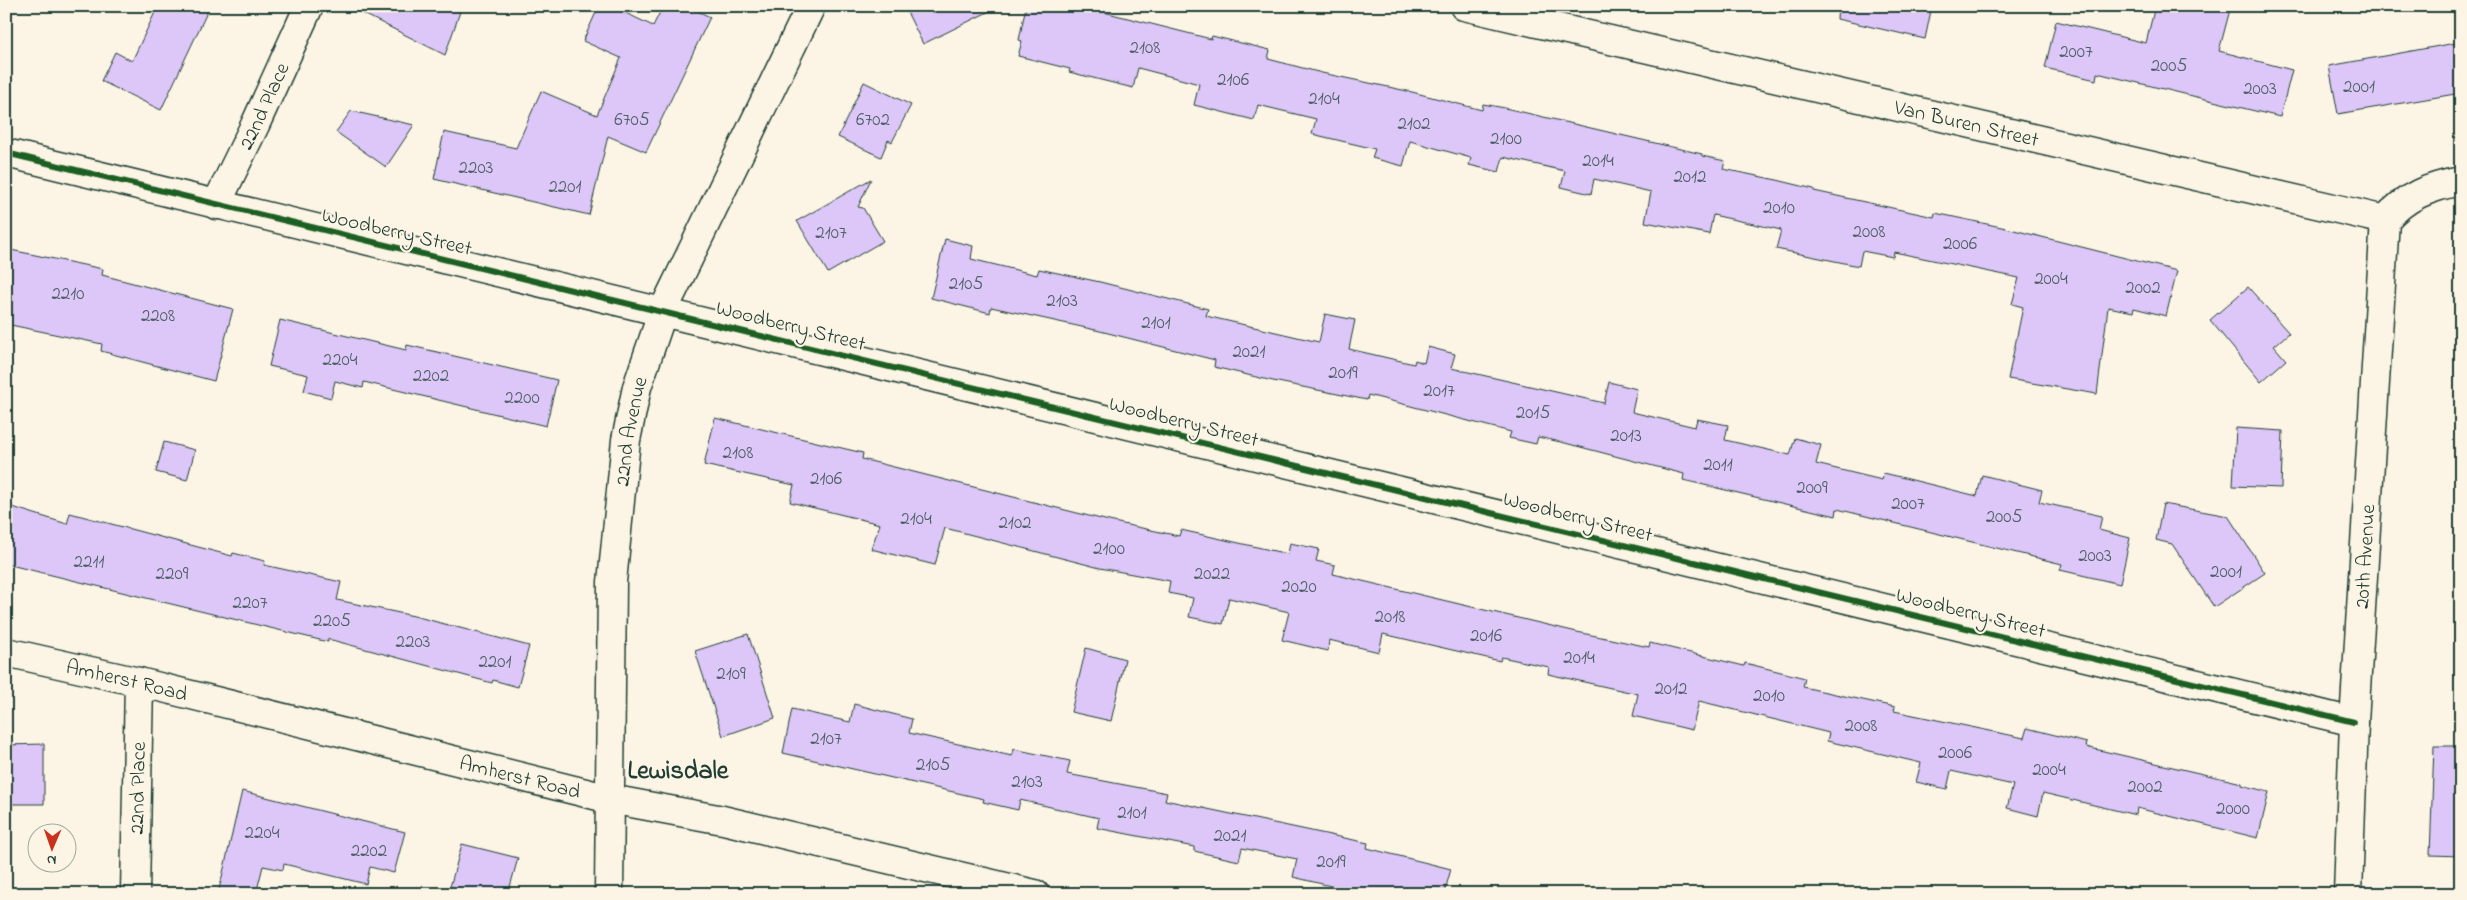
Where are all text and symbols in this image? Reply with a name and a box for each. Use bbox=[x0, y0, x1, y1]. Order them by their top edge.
house number: 2108 bbox=[1130, 35, 1160, 62]
house number: 2007 bbox=[2059, 39, 2093, 66]
house number: 2005 bbox=[2151, 53, 2187, 80]
street label: 22nd Place bbox=[232, 58, 299, 155]
house number: 2106 bbox=[1217, 67, 1249, 94]
house number: 2001 bbox=[2343, 74, 2375, 101]
house number: 2003 bbox=[2243, 76, 2277, 103]
house number: 2104 bbox=[1308, 86, 1340, 113]
street label: Van Buren Street bbox=[1890, 93, 2041, 156]
house number: 6705 bbox=[614, 107, 650, 134]
house number: 6702 bbox=[856, 107, 890, 134]
house number: 2102 bbox=[1397, 111, 1431, 138]
house number: 2100 bbox=[1490, 126, 1522, 153]
house number: 2014 bbox=[1582, 148, 1614, 175]
house number: 2203 bbox=[459, 155, 494, 182]
house number: 2012 bbox=[1673, 164, 1707, 191]
house number: 2201 bbox=[548, 174, 582, 201]
house number: 2010 bbox=[1763, 195, 1795, 222]
street label: Woodberry Street bbox=[318, 201, 475, 267]
house number: 2008 bbox=[1853, 219, 1885, 246]
house number: 2107 bbox=[815, 220, 847, 247]
house number: 2006 bbox=[1943, 231, 1977, 258]
house number: 2004 bbox=[2034, 266, 2068, 293]
house number: 2105 bbox=[949, 271, 983, 298]
house number: 2002 bbox=[2125, 275, 2161, 302]
house number: 2210 bbox=[51, 281, 85, 308]
house number: 2103 bbox=[1046, 288, 1078, 315]
street label: Woodberry Street bbox=[712, 294, 869, 362]
house number: 2208 bbox=[141, 303, 175, 330]
house number: 2101 bbox=[1141, 310, 1171, 337]
house number: 2021 bbox=[1232, 339, 1266, 366]
house number: 2204 bbox=[323, 347, 358, 374]
house number: 2019 bbox=[1328, 360, 1358, 387]
house number: 2202 bbox=[413, 363, 449, 390]
street label: 22nd Avenue bbox=[609, 372, 657, 488]
house number: 2017 bbox=[1423, 378, 1455, 405]
house number: 2200 bbox=[504, 385, 540, 412]
street label: Woodberry Street bbox=[1105, 390, 1262, 458]
house number: 2015 bbox=[1516, 400, 1550, 427]
house number: 2013 bbox=[1610, 423, 1642, 450]
house number: 2108 bbox=[723, 440, 753, 467]
house number: 2011 bbox=[1703, 452, 1733, 479]
house number: 2106 bbox=[810, 466, 842, 493]
house number: 2009 bbox=[1796, 475, 1828, 502]
street label: Woodberry Street bbox=[1499, 485, 1656, 553]
house number: 2007 bbox=[1891, 491, 1925, 518]
street label: 20th Avenue bbox=[2348, 503, 2384, 610]
house number: 2005 bbox=[1986, 504, 2022, 531]
house number: 2104 bbox=[900, 506, 932, 533]
house number: 2102 bbox=[998, 510, 1032, 537]
house number: 2100 bbox=[1093, 536, 1125, 563]
house number: 2003 bbox=[2078, 543, 2112, 570]
house number: 2211 bbox=[74, 549, 104, 576]
house number: 2001 bbox=[2210, 559, 2242, 586]
house number: 2209 bbox=[156, 561, 189, 588]
house number: 2022 bbox=[1194, 561, 1230, 588]
house number: 2020 bbox=[1281, 574, 1317, 601]
street label: Woodberry Street bbox=[1892, 581, 2049, 649]
house number: 2207 bbox=[233, 590, 268, 617]
house number: 2018 bbox=[1375, 604, 1405, 631]
house number: 2205 bbox=[313, 608, 351, 635]
house number: 2016 bbox=[1470, 623, 1502, 650]
house number: 2203 bbox=[396, 629, 431, 656]
house number: 2014 bbox=[1563, 645, 1595, 672]
house number: 2201 bbox=[478, 649, 512, 676]
street label: Amherst Road bbox=[63, 653, 190, 711]
house number: 2109 bbox=[716, 661, 746, 688]
house number: 2012 bbox=[1654, 676, 1688, 703]
house number: 2010 bbox=[1753, 683, 1785, 710]
house number: 2008 bbox=[1845, 713, 1877, 740]
house number: 2107 bbox=[810, 726, 842, 753]
house number: 2006 bbox=[1938, 740, 1972, 767]
street label: 22nd Place bbox=[123, 741, 155, 835]
street label: Amherst Road bbox=[456, 749, 584, 808]
house number: 2105 bbox=[916, 752, 950, 779]
district label: Lewisdale bbox=[628, 753, 730, 791]
house number: 2004 bbox=[2032, 757, 2066, 784]
house number: 2103 bbox=[1011, 769, 1043, 796]
house number: 2002 bbox=[2127, 774, 2163, 801]
house number: 2000 bbox=[2216, 796, 2250, 823]
house number: 2101 bbox=[1117, 800, 1147, 827]
house number: 2204 bbox=[245, 820, 280, 847]
north arrow bbox=[28, 822, 78, 872]
house number: 2021 bbox=[1213, 823, 1247, 850]
house number: 2202 bbox=[351, 838, 387, 865]
text: N bbox=[47, 849, 57, 870]
house number: 2019 bbox=[1316, 849, 1346, 876]

